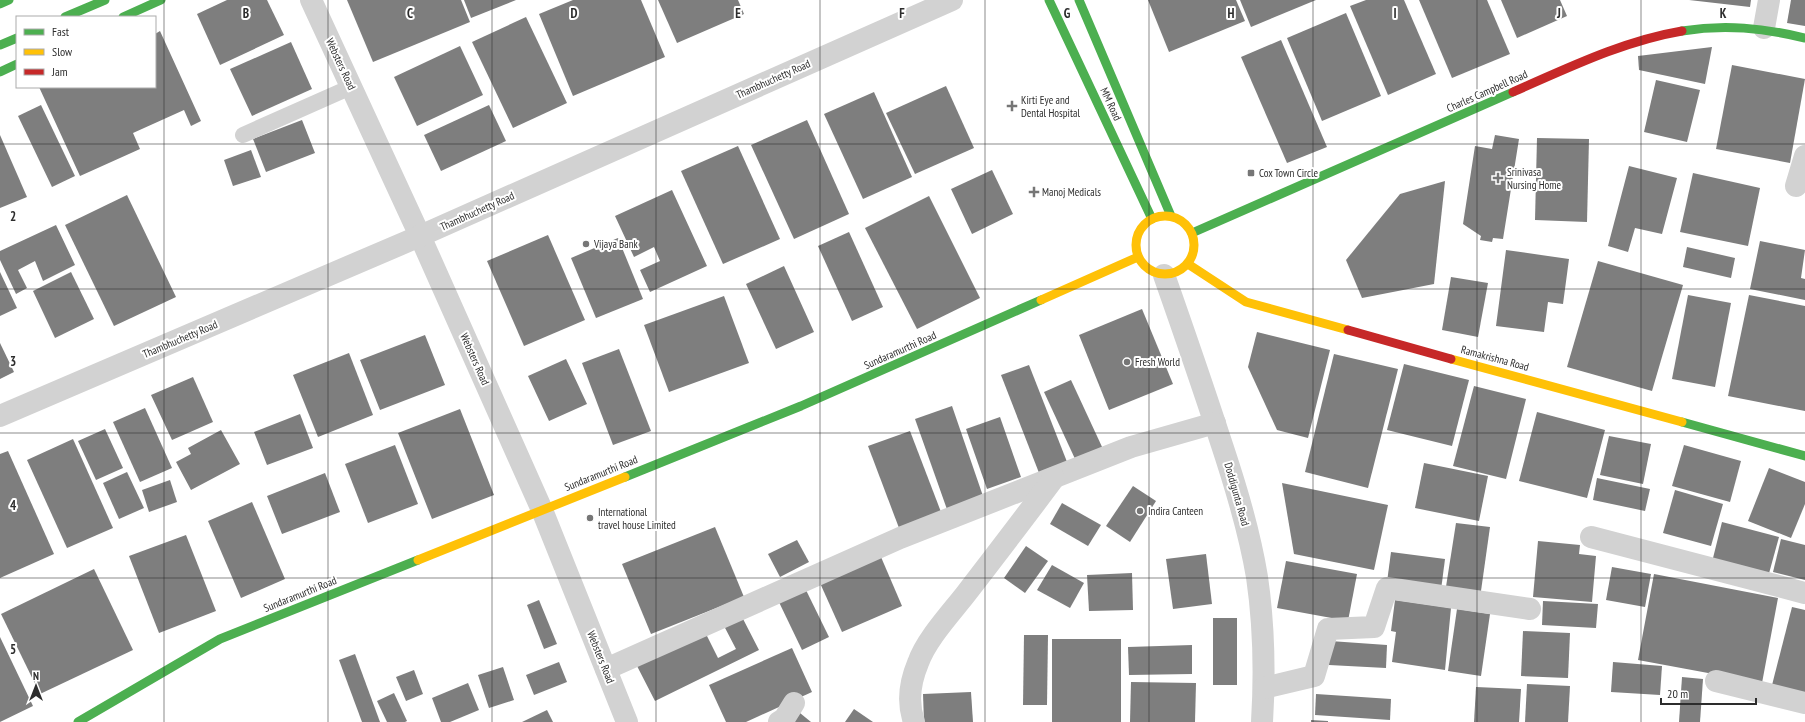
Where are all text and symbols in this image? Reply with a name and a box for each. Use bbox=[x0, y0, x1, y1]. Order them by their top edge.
text: B bbox=[243, 5, 249, 22]
text: C bbox=[407, 5, 413, 22]
text: D bbox=[571, 5, 578, 22]
text: E bbox=[735, 5, 741, 22]
text: F bbox=[899, 5, 905, 22]
text: G bbox=[1064, 5, 1071, 22]
text: H bbox=[1228, 5, 1235, 22]
text: I bbox=[1393, 5, 1397, 22]
text: J bbox=[1556, 5, 1561, 22]
text: K bbox=[1720, 5, 1727, 22]
legend bbox=[16, 16, 156, 88]
text: Fast bbox=[52, 24, 70, 39]
street label: Websters Road bbox=[323, 36, 359, 92]
text: Slow bbox=[52, 44, 73, 59]
street label: Thambhuchetty Road bbox=[734, 56, 813, 102]
text: Jam bbox=[51, 64, 68, 79]
street label: Charles Campbell Road bbox=[1444, 67, 1530, 115]
street label: MM Road bbox=[1097, 85, 1125, 123]
place label: Kirti Eye and Dental Hospital bbox=[1021, 93, 1080, 120]
marker: Kirti Eye and Dental Hospital bbox=[1006, 100, 1018, 112]
place label: Srinivasa Nursing Home bbox=[1507, 165, 1562, 192]
place label: Cox Town Circle bbox=[1259, 166, 1319, 180]
marker: Cox Town Circle bbox=[1246, 168, 1256, 178]
marker: Srinivasa Nursing Home bbox=[1492, 172, 1504, 184]
place label: Manoj Medicals bbox=[1042, 185, 1101, 199]
marker: Manoj Medicals bbox=[1029, 187, 1039, 197]
street label: Thambhuchetty Road bbox=[438, 188, 517, 234]
text: 2 bbox=[10, 208, 16, 225]
place label: Vijaya Bank bbox=[593, 237, 639, 251]
marker: Vijaya Bank bbox=[581, 239, 591, 249]
street label: Thambhuchetty Road bbox=[140, 317, 220, 361]
street label: Sundaramurthi Road bbox=[862, 328, 938, 372]
street label: Websters Road bbox=[457, 331, 493, 387]
street label: Ramakrishna Road bbox=[1459, 342, 1531, 374]
text: 3 bbox=[10, 353, 16, 370]
place label: Fresh World bbox=[1135, 355, 1180, 369]
marker: Fresh World bbox=[1122, 357, 1132, 367]
street label: Sundaramurthi Road bbox=[562, 452, 640, 494]
street label: Doddigunta Road bbox=[1221, 461, 1253, 528]
text: 4 bbox=[10, 497, 17, 514]
place label: Indira Canteen bbox=[1148, 504, 1203, 518]
place label: International travel house Limited bbox=[598, 505, 676, 532]
marker: Indira Canteen bbox=[1135, 506, 1145, 516]
marker: International travel house Limited bbox=[585, 513, 595, 523]
street label: Sundaramurthi Road bbox=[261, 573, 339, 615]
street label: Websters Road bbox=[584, 629, 618, 685]
text: 5 bbox=[10, 641, 16, 658]
north arrow bbox=[16, 666, 56, 706]
text: N bbox=[33, 669, 39, 683]
scale bar bbox=[1661, 680, 1756, 706]
text: 20 m bbox=[1667, 686, 1688, 701]

